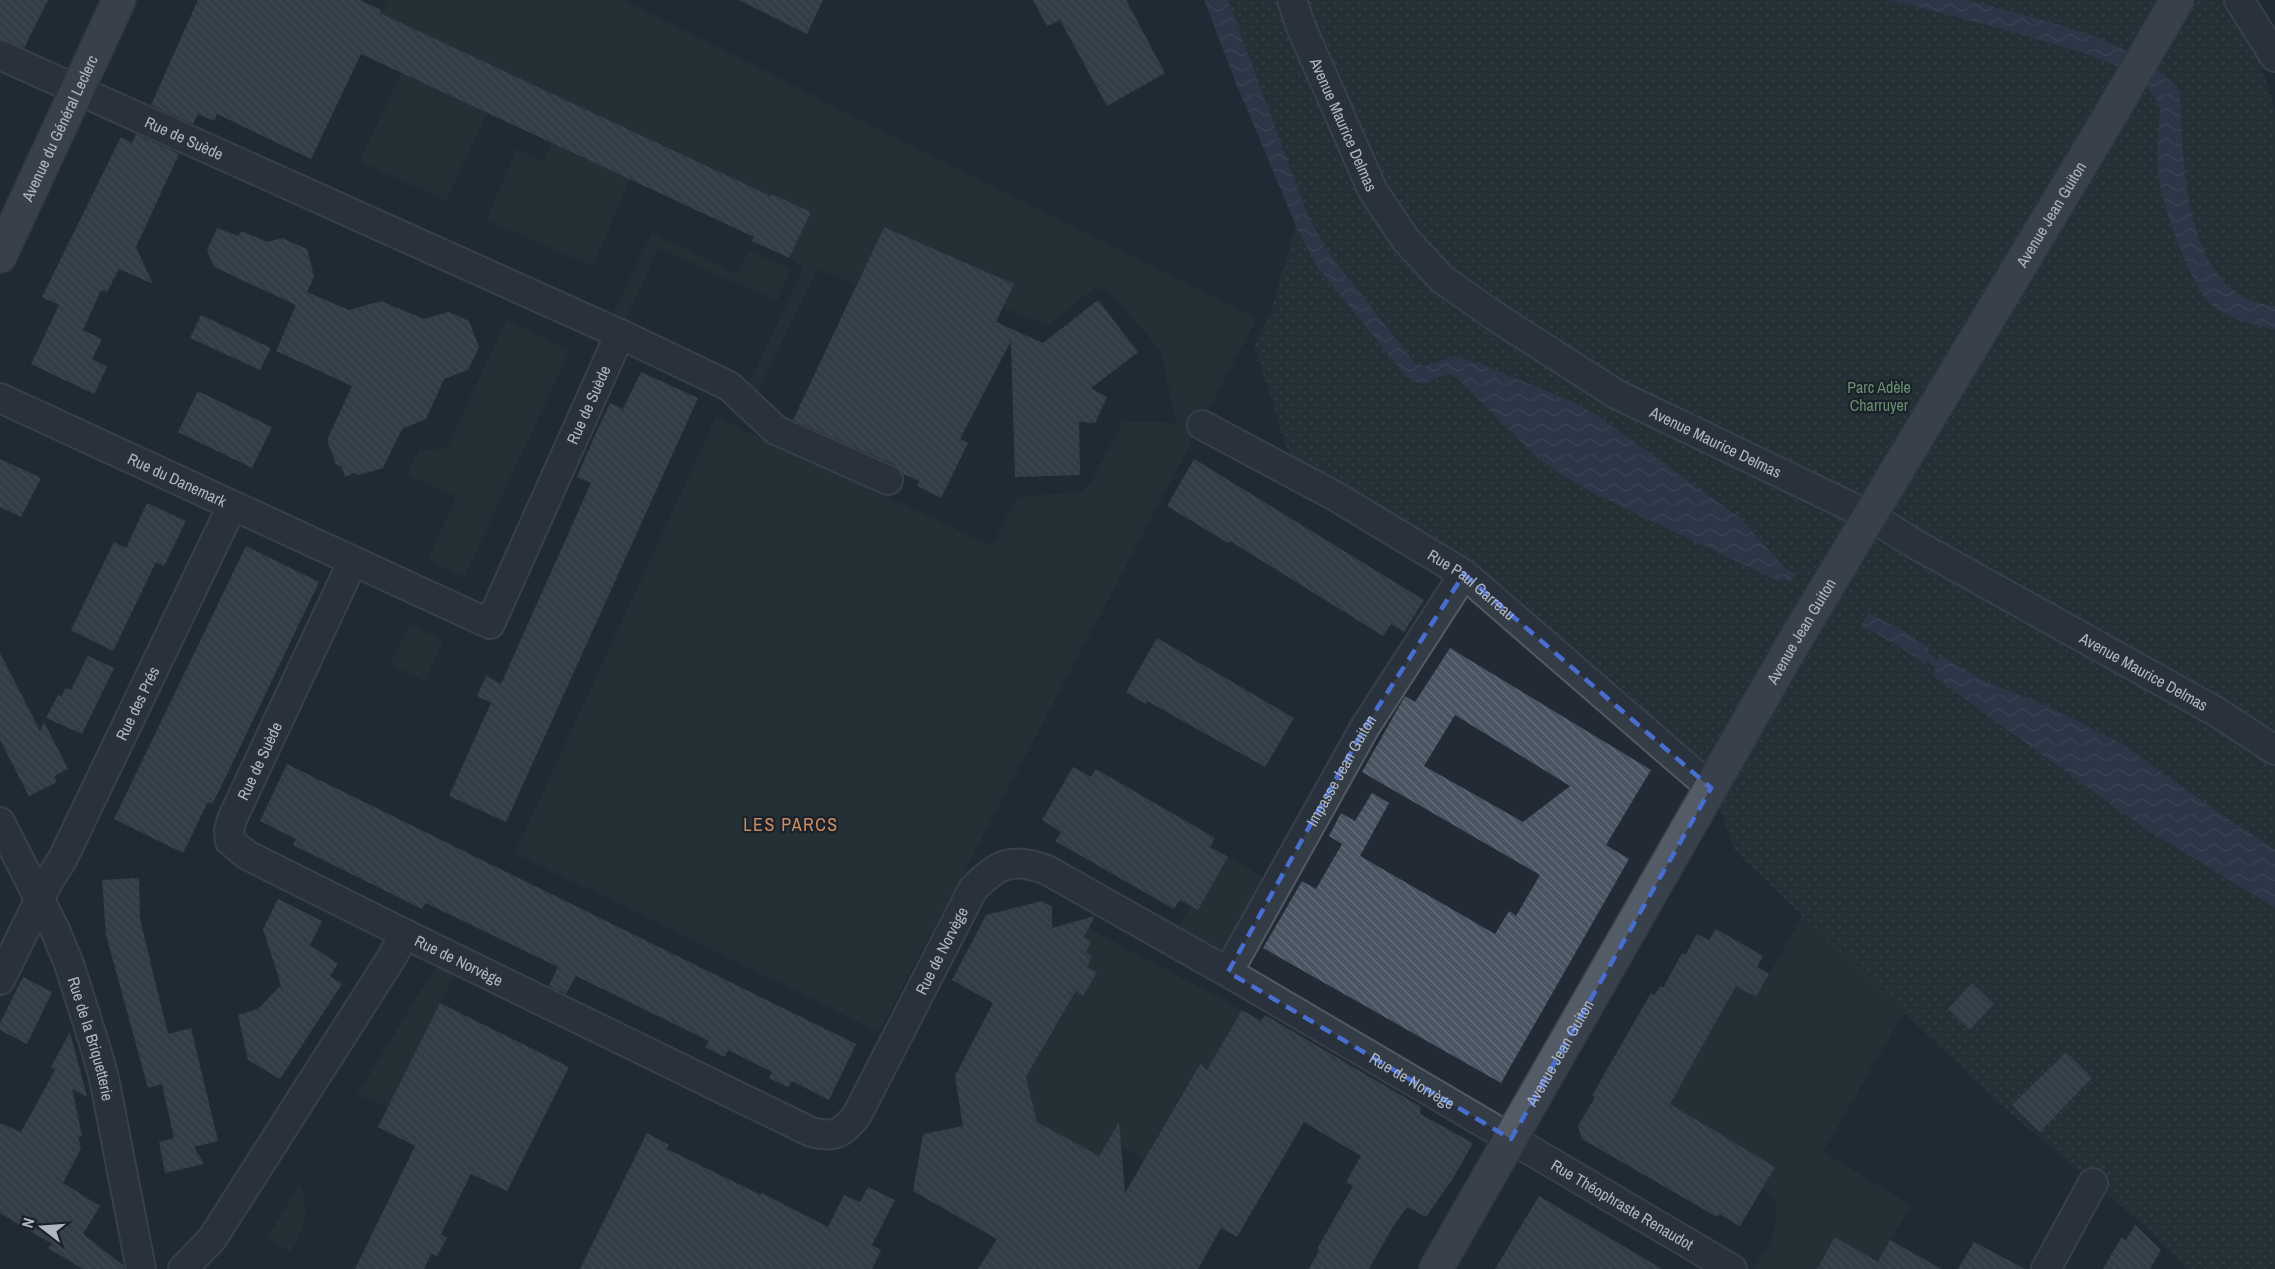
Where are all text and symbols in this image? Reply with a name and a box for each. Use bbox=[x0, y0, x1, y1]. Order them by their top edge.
street label: Avenue du Général Leclerc bbox=[16, 51, 103, 206]
street label: Avenue Maurice Delmas bbox=[1305, 54, 1383, 195]
street label: Rue de Suède bbox=[141, 111, 227, 165]
street label: Avenue Jean Guiton bbox=[2010, 157, 2091, 272]
street label: Rue de Suède bbox=[561, 362, 616, 447]
park label: Parc Adèle Charruyer bbox=[1847, 376, 1911, 416]
street label: Avenue Maurice Delmas bbox=[1645, 400, 1785, 483]
street label: Rue du Danemark bbox=[124, 447, 230, 512]
street label: Rue Paul Garreau bbox=[1424, 544, 1521, 625]
street label: Avenue Jean Guiton bbox=[1761, 574, 1841, 689]
street label: Avenue Maurice Delmas bbox=[2075, 626, 2212, 716]
street label: Rue des Prés bbox=[110, 663, 164, 744]
street label: Impasse Jean Guiton bbox=[1301, 710, 1381, 830]
street label: Rue de Suède bbox=[232, 718, 287, 804]
district label: LES PARCS bbox=[743, 812, 839, 837]
street label: Rue de Norvège bbox=[910, 903, 973, 998]
street label: Rue de Norvège bbox=[411, 929, 507, 991]
street label: Rue de la Briquetterie bbox=[63, 974, 119, 1103]
street label: Avenue Jean Guiton bbox=[1520, 995, 1599, 1111]
street label: Rue de Norvège bbox=[1365, 1047, 1459, 1114]
street label: Rue Théophraste Renaudot bbox=[1547, 1154, 1698, 1255]
north arrow bbox=[12, 1197, 72, 1257]
text: N bbox=[16, 1215, 40, 1230]

